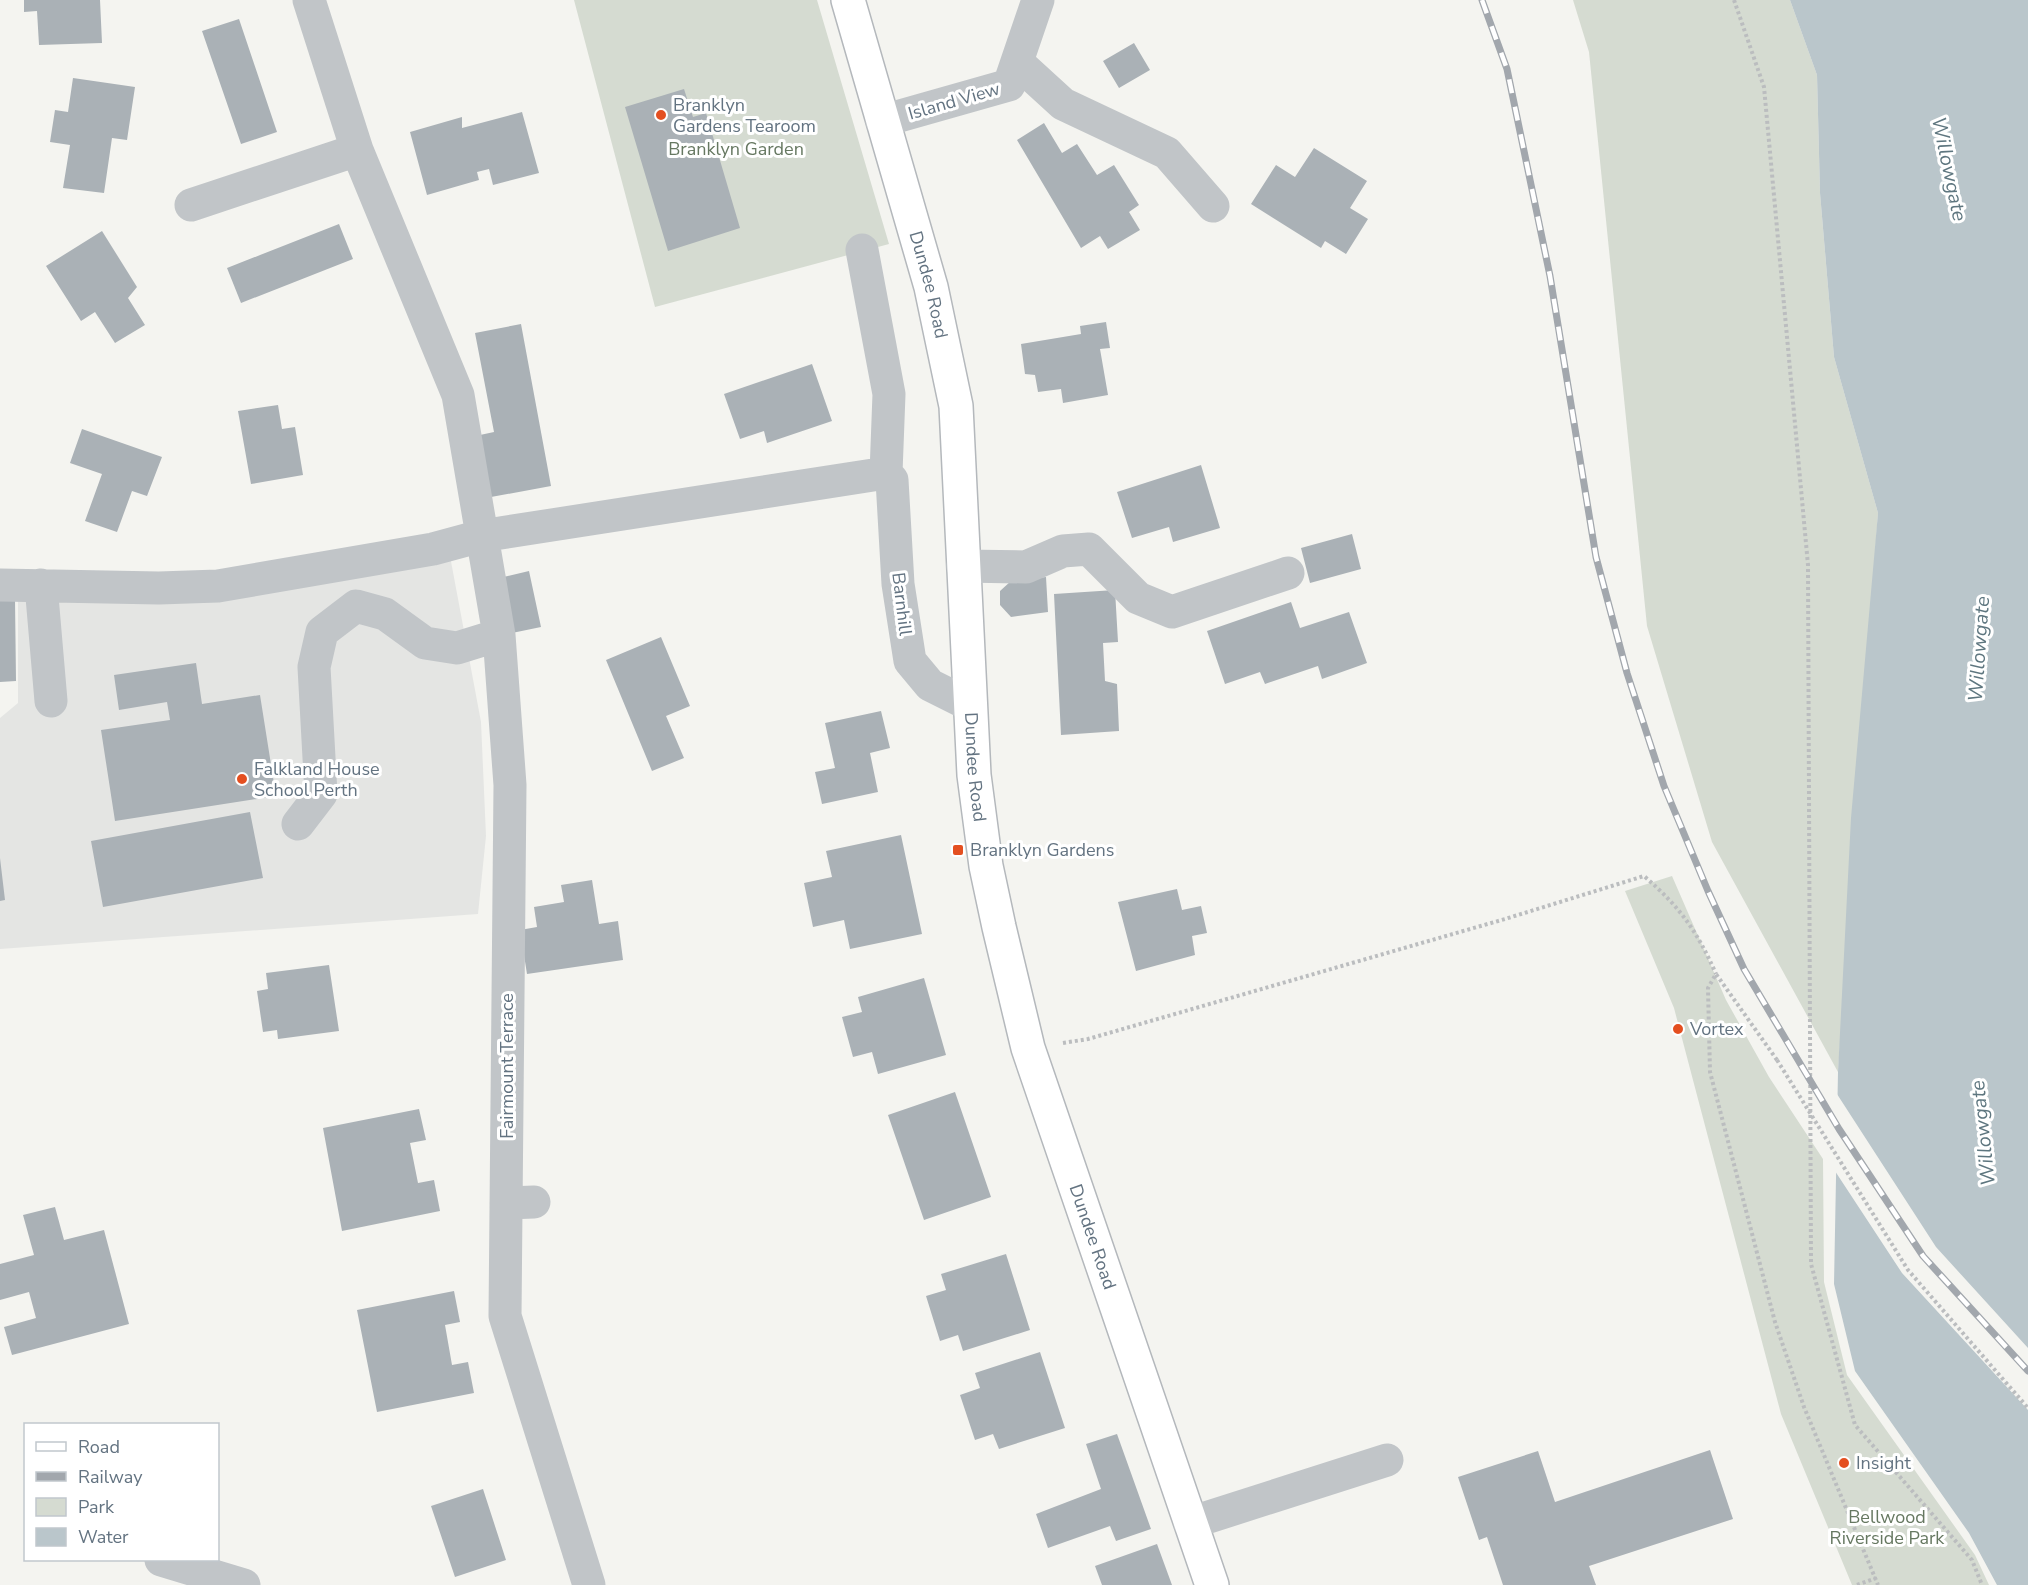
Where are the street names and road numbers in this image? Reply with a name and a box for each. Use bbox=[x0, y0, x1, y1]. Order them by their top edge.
street label: Island View bbox=[905, 76, 1003, 126]
street label: Dundee Road bbox=[903, 228, 953, 341]
street label: Barnhill bbox=[886, 571, 918, 638]
street label: Dundee Road bbox=[959, 712, 992, 823]
street label: Fairmount Terrace bbox=[495, 993, 519, 1139]
street label: Dundee Road bbox=[1064, 1181, 1122, 1293]

